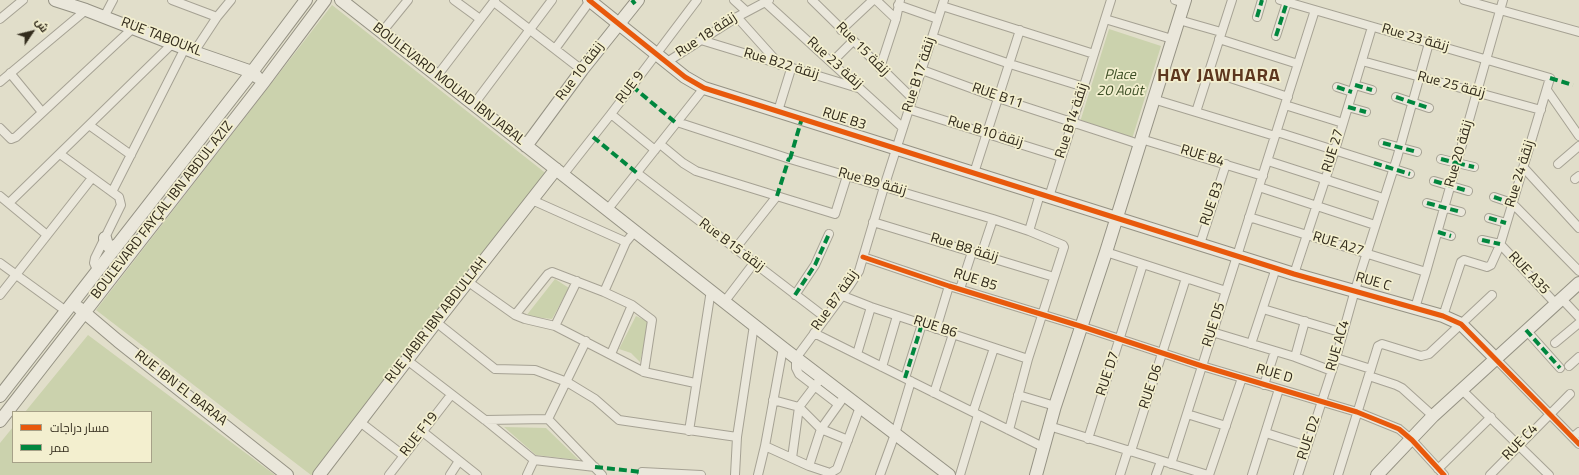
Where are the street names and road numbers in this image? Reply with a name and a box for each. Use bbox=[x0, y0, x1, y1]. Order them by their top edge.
street label: Rue 18 زنقة bbox=[673, 10, 741, 62]
street label: RUE TABOUKL bbox=[118, 15, 204, 61]
street label: BOULEVARD MOUAD IBN JABAL bbox=[369, 20, 527, 150]
street label: Rue 15 زنقة bbox=[832, 20, 892, 80]
street label: Rue 23 زنقة bbox=[1379, 21, 1451, 57]
street label: Rue 23 زنقة bbox=[803, 35, 865, 93]
street label: Rue B17 زنقة bbox=[900, 35, 940, 115]
street label: Rue 10 زنقة bbox=[553, 39, 609, 105]
street label: Rue B22 زنقة bbox=[741, 46, 821, 84]
street label: RUE 9 bbox=[613, 68, 649, 108]
street label: Rue 25 زنقة bbox=[1415, 69, 1487, 103]
street label: RUE B11 bbox=[969, 80, 1025, 114]
street label: Rue B14 زنقة bbox=[1053, 81, 1093, 161]
street label: RUE B3 bbox=[820, 105, 868, 135]
street label: Rue B10 زنقة bbox=[945, 114, 1025, 152]
street label: Rue 20 زنقة bbox=[1442, 118, 1478, 190]
street label: BOULEVARD FAYÇAL IBN ABDUL AZIZ bbox=[88, 119, 238, 303]
street label: RUE 27 bbox=[1320, 127, 1348, 175]
street label: Rue 24 زنقة bbox=[1503, 138, 1539, 210]
street label: RUE B4 bbox=[1178, 142, 1226, 172]
street label: Rue B9 زنقة bbox=[836, 165, 908, 201]
street label: RUE B3 bbox=[1198, 180, 1228, 228]
street label: Rue B15 زنقة bbox=[695, 216, 767, 276]
street label: RUE A27 bbox=[1310, 229, 1366, 261]
street label: Rue B8 زنقة bbox=[928, 231, 1000, 267]
street label: RUE A35 bbox=[1504, 249, 1552, 299]
street label: RUE JABIR IBN ABDULLAH bbox=[383, 255, 491, 387]
street label: RUE B5 bbox=[951, 266, 999, 296]
street label: Rue B7 زنقة bbox=[809, 267, 863, 335]
street label: RUE C bbox=[1353, 270, 1393, 296]
street label: RUE D5 bbox=[1200, 301, 1230, 349]
street label: RUE B6 bbox=[911, 313, 959, 343]
street label: RUE AC4 bbox=[1324, 319, 1354, 373]
street label: RUE IBN EL BARAA bbox=[130, 348, 230, 430]
street label: RUE D7 bbox=[1094, 350, 1124, 398]
street label: RUE D bbox=[1254, 362, 1294, 388]
street label: RUE D6 bbox=[1137, 363, 1167, 411]
street label: RUE F19 bbox=[398, 410, 442, 460]
street label: RUE D2 bbox=[1295, 414, 1325, 462]
street label: RUE C4 bbox=[1500, 421, 1542, 465]

